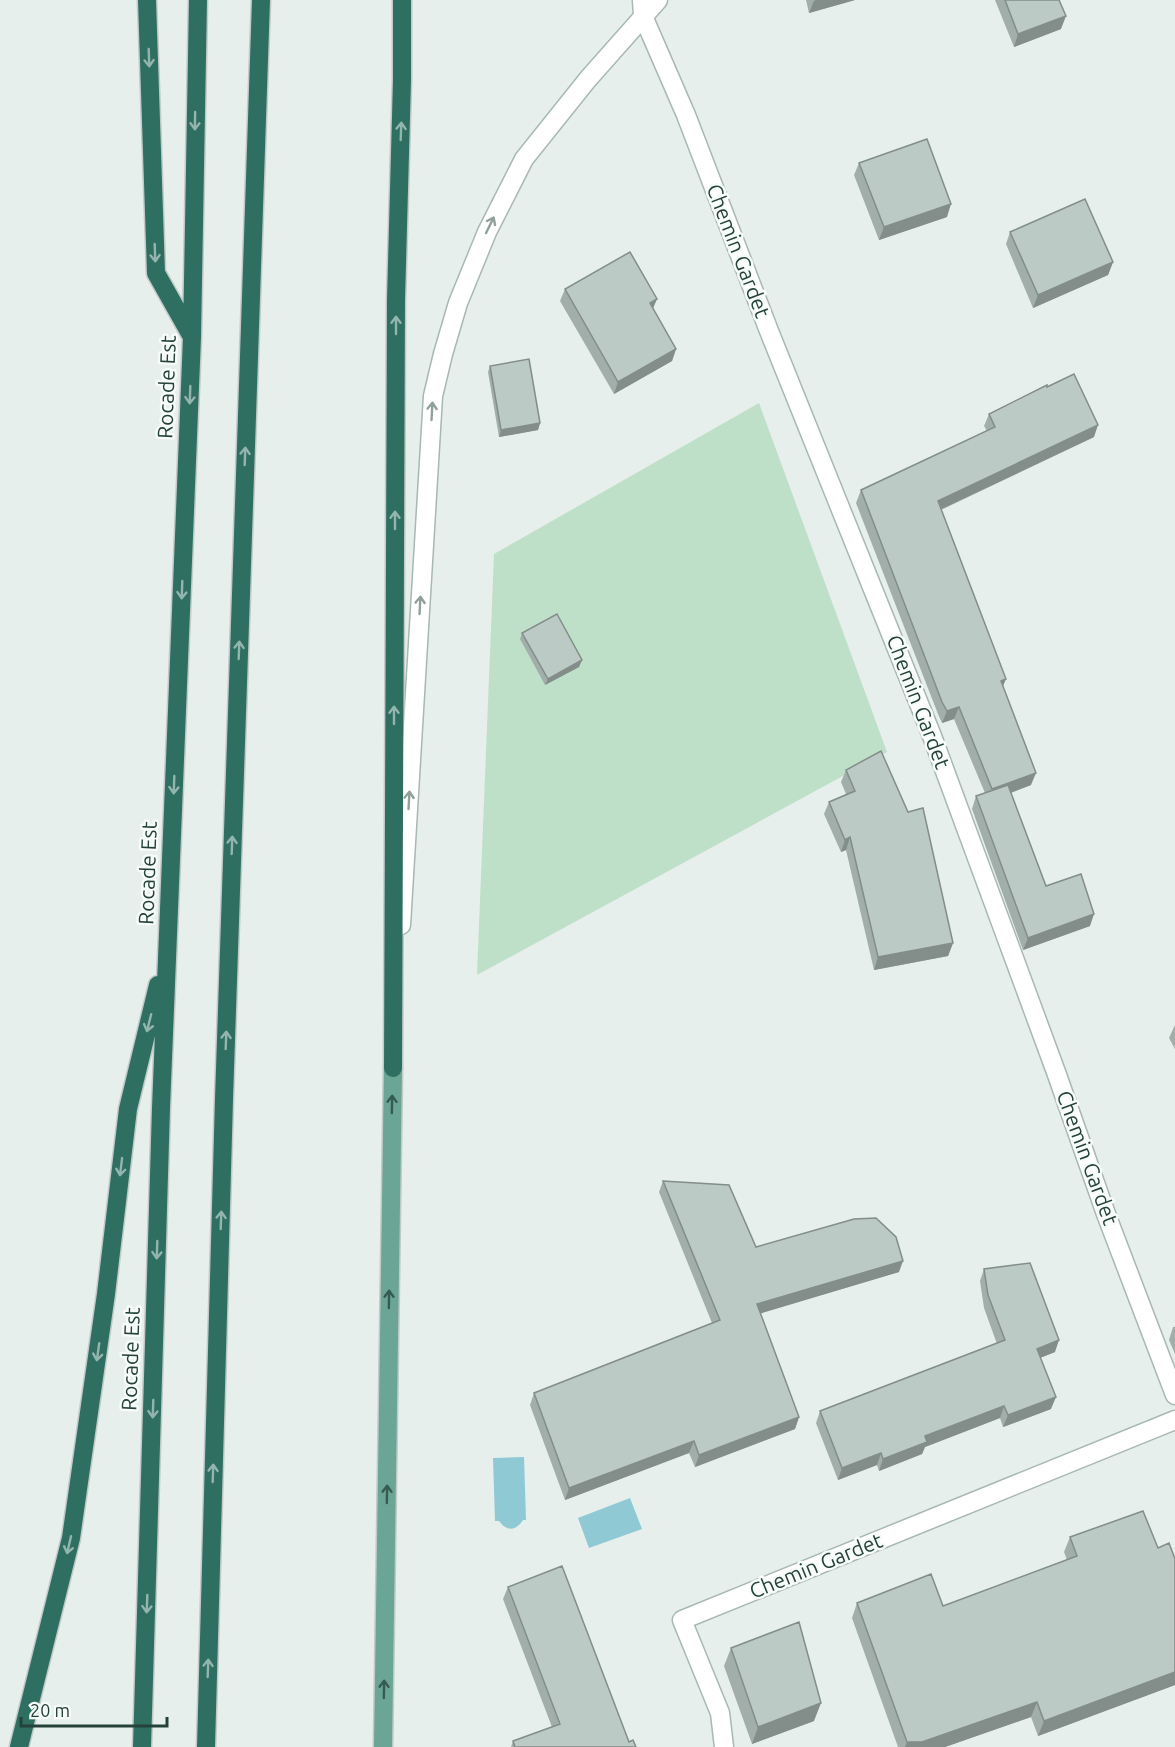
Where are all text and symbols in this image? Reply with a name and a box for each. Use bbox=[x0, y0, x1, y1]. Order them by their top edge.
one-way arrow bbox=[143, 48, 155, 68]
one-way arrow bbox=[189, 111, 201, 131]
one-way arrow bbox=[395, 121, 406, 141]
street label: Chemin Gardet bbox=[702, 180, 775, 321]
one-way arrow bbox=[485, 217, 497, 235]
one-way arrow bbox=[150, 243, 161, 263]
one-way arrow bbox=[390, 316, 402, 336]
street label: Rocade Est bbox=[152, 335, 180, 439]
one-way arrow bbox=[184, 385, 195, 405]
one-way arrow bbox=[427, 401, 438, 421]
one-way arrow bbox=[240, 446, 251, 466]
one-way arrow bbox=[389, 511, 401, 531]
one-way arrow bbox=[176, 579, 187, 599]
one-way arrow bbox=[415, 596, 426, 616]
street label: Chemin Gardet bbox=[882, 631, 955, 772]
one-way arrow bbox=[233, 641, 245, 661]
one-way arrow bbox=[388, 706, 400, 726]
one-way arrow bbox=[168, 774, 180, 794]
one-way arrow bbox=[403, 790, 414, 810]
street label: Rocade Est bbox=[133, 821, 161, 925]
one-way arrow bbox=[227, 836, 238, 856]
one-way arrow bbox=[143, 1012, 154, 1032]
one-way arrow bbox=[220, 1031, 232, 1051]
street label: Chemin Gardet bbox=[1053, 1087, 1123, 1228]
one-way arrow bbox=[386, 1094, 398, 1114]
one-way arrow bbox=[115, 1157, 126, 1176]
one-way arrow bbox=[215, 1211, 226, 1231]
one-way arrow bbox=[151, 1240, 163, 1260]
one-way arrow bbox=[383, 1289, 395, 1309]
street label: Rocade Est bbox=[116, 1307, 144, 1411]
one-way arrow bbox=[92, 1342, 103, 1362]
one-way arrow bbox=[147, 1398, 158, 1418]
one-way arrow bbox=[208, 1463, 219, 1483]
one-way arrow bbox=[381, 1484, 393, 1504]
street label: Chemin Gardet bbox=[746, 1527, 886, 1603]
one-way arrow bbox=[63, 1535, 75, 1554]
one-way arrow bbox=[141, 1593, 152, 1613]
one-way arrow bbox=[202, 1658, 214, 1678]
one-way arrow bbox=[378, 1679, 390, 1699]
scale bar bbox=[21, 1690, 166, 1728]
text: 20 m bbox=[30, 1700, 70, 1720]

